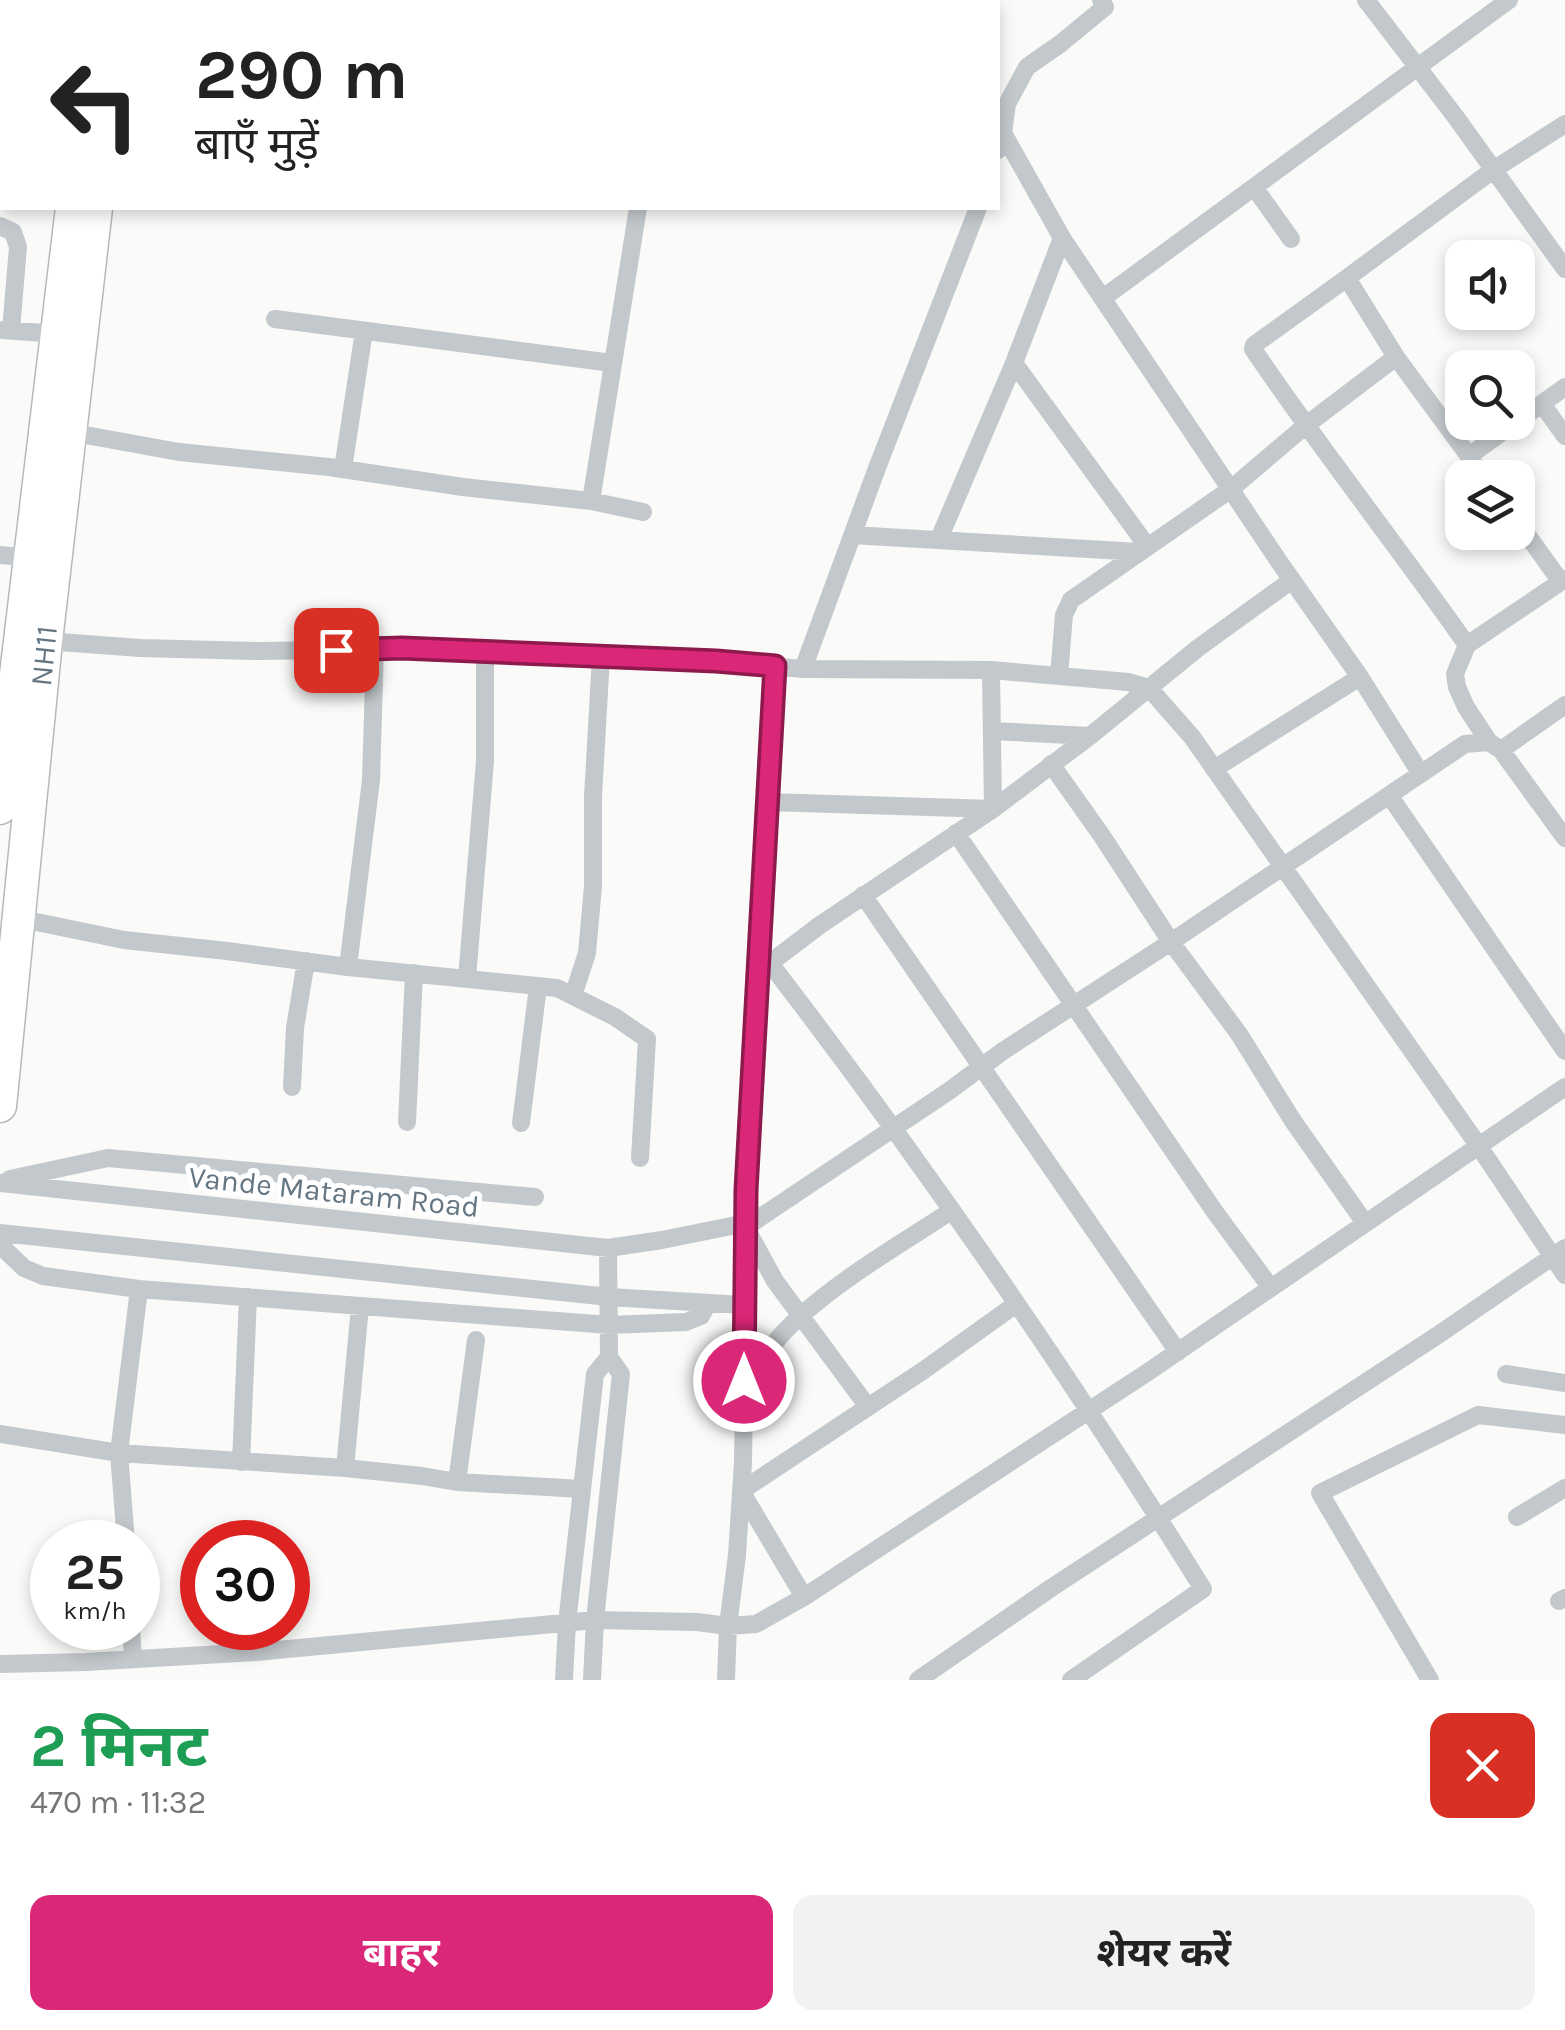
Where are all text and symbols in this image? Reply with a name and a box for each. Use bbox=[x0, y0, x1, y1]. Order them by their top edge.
text: 290 m bbox=[195, 34, 408, 116]
icon: left bbox=[30, 40, 160, 170]
text: बाएँ मुड़ें bbox=[195, 118, 319, 170]
map controls bbox=[1445, 240, 1535, 550]
button: sound bbox=[1445, 240, 1535, 330]
button: search bbox=[1445, 350, 1535, 440]
button: layers bbox=[1445, 460, 1535, 550]
pin bbox=[294, 608, 379, 693]
icon: arrive bbox=[309, 623, 364, 678]
street label: NH11 bbox=[23, 624, 65, 688]
street label: Vande Mataram Road bbox=[187, 1159, 481, 1225]
position arrow bbox=[692, 1329, 796, 1433]
speed limit sign: 30 bbox=[180, 1520, 310, 1650]
text: 25 bbox=[65, 1543, 125, 1602]
text: km/h bbox=[63, 1596, 127, 1625]
text: 2 मिनट bbox=[30, 1711, 207, 1781]
button: close bbox=[1430, 1713, 1535, 1818]
text: 470 m · 11:32 bbox=[30, 1784, 206, 1821]
button: बाहर bbox=[30, 1895, 773, 2010]
button: शेयर करें bbox=[793, 1895, 1535, 2010]

